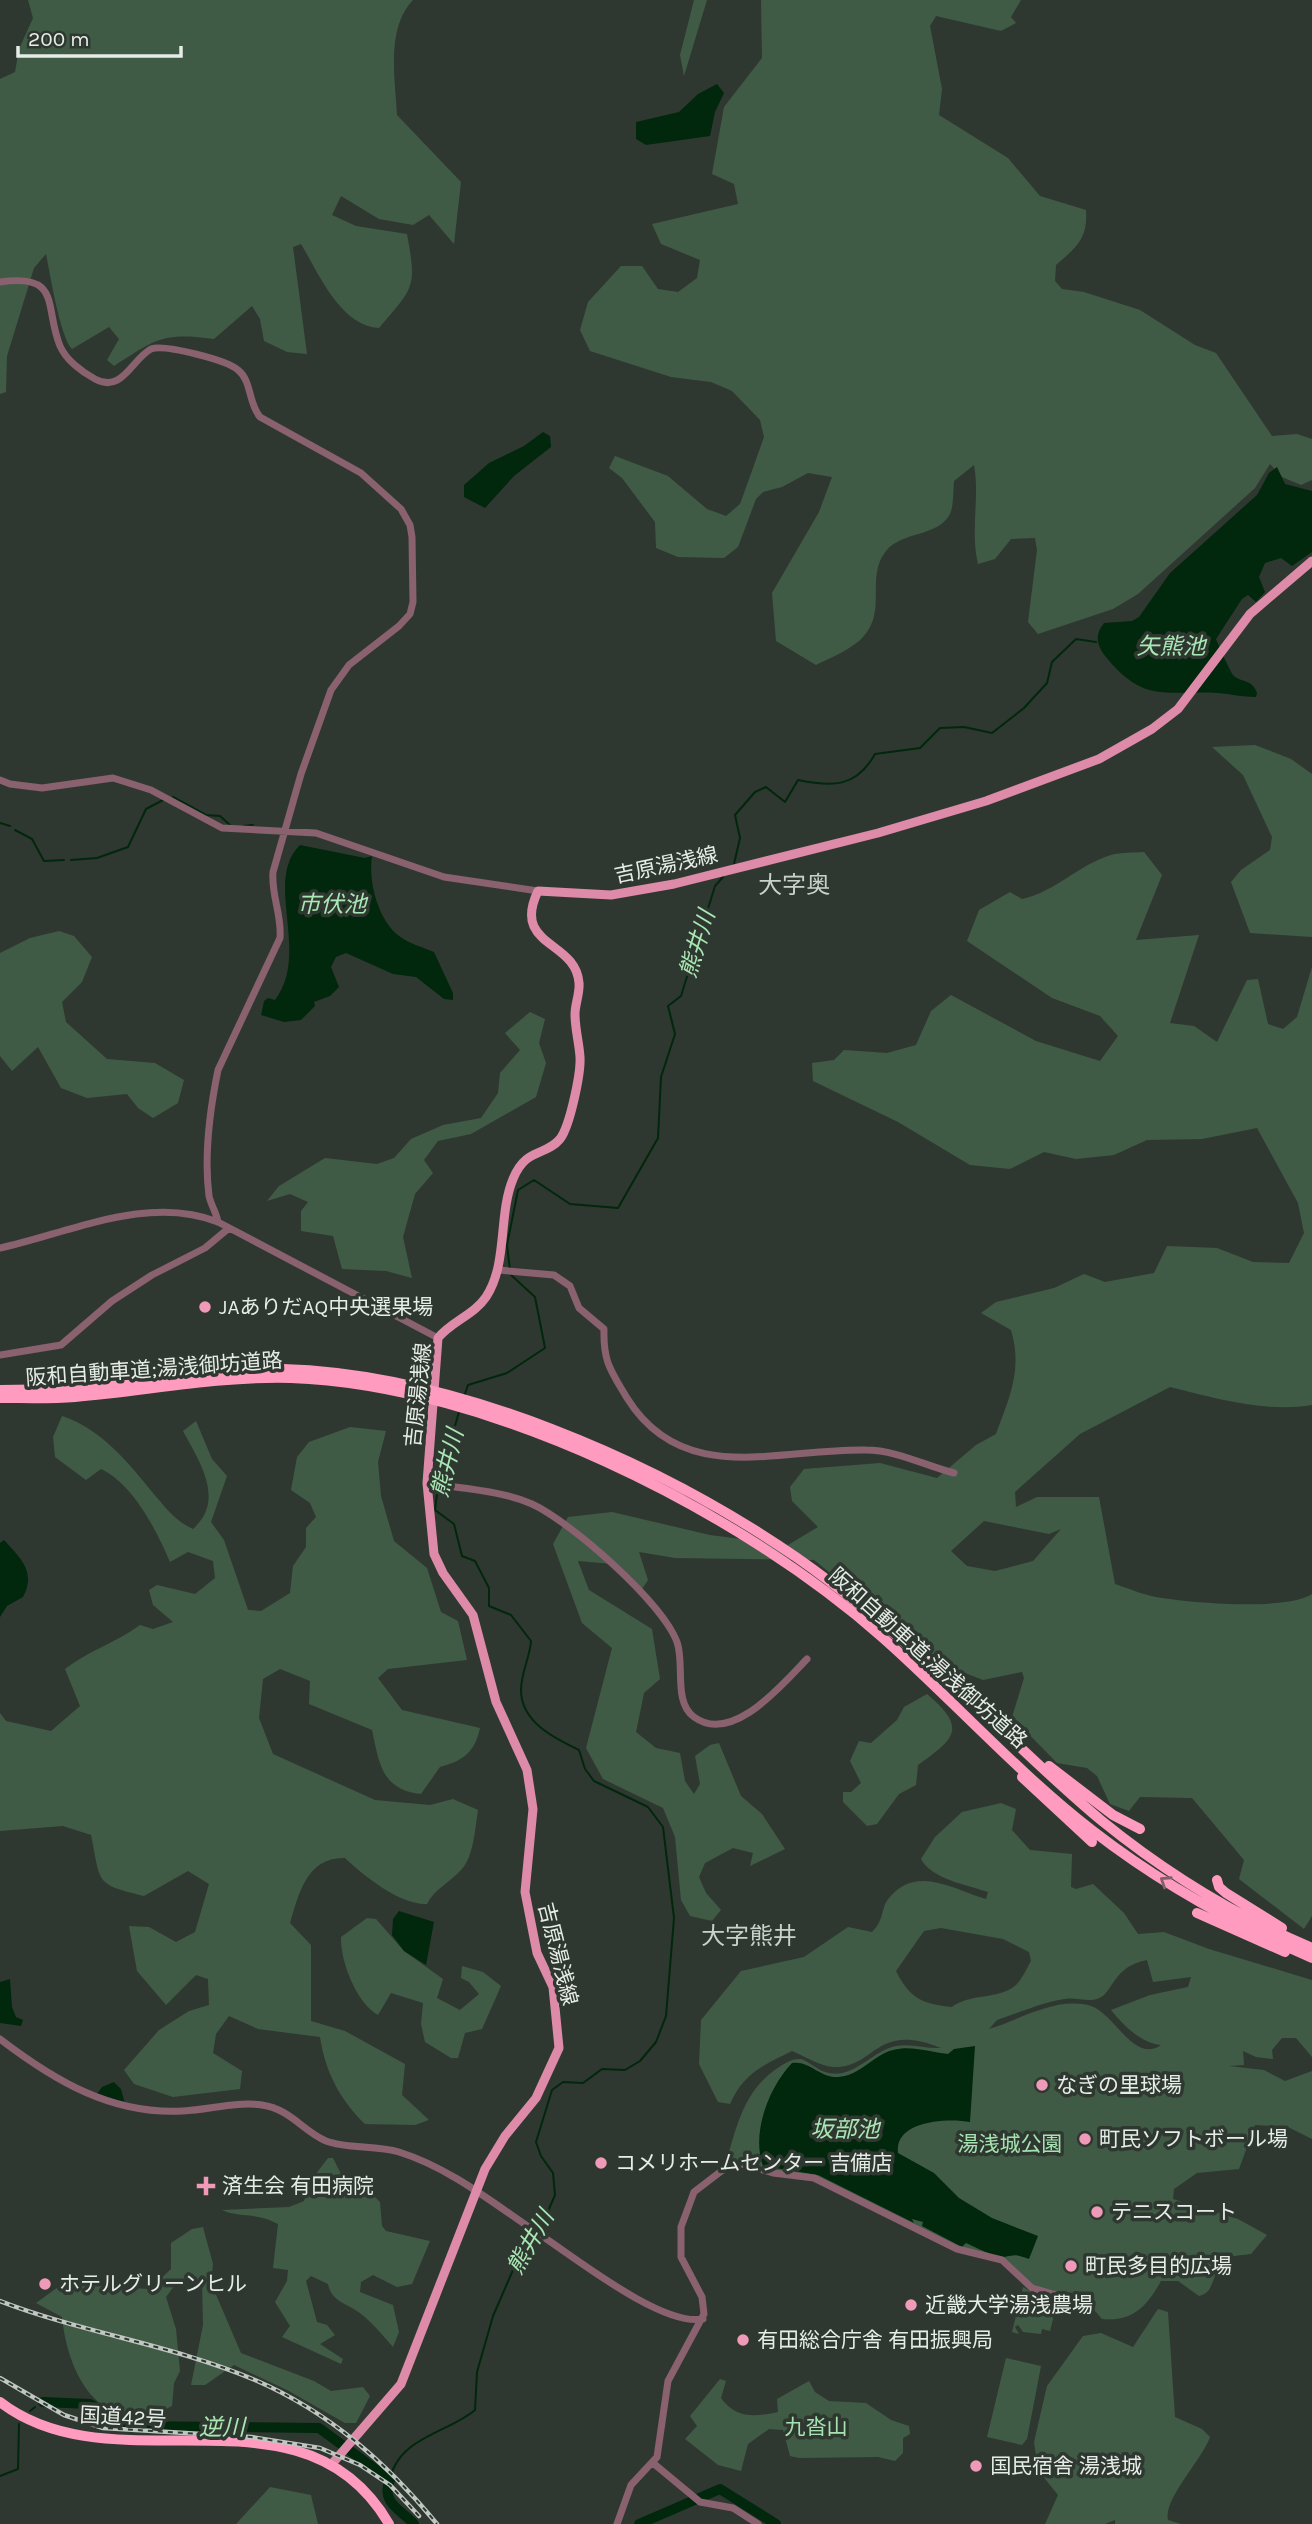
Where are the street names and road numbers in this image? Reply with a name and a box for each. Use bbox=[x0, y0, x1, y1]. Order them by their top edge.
street label: 吉原湯浅線 bbox=[612, 842, 720, 888]
street label: 吉原湯浅線 bbox=[401, 1342, 435, 1448]
street label: 阪和自動車道;湯浅御坊道路 bbox=[25, 1348, 283, 1390]
street label: 阪和自動車道;湯浅御坊道路 bbox=[824, 1563, 1032, 1753]
street label: 吉原湯浅線 bbox=[534, 1900, 582, 2008]
street label: 国道42号 bbox=[79, 2403, 167, 2431]

